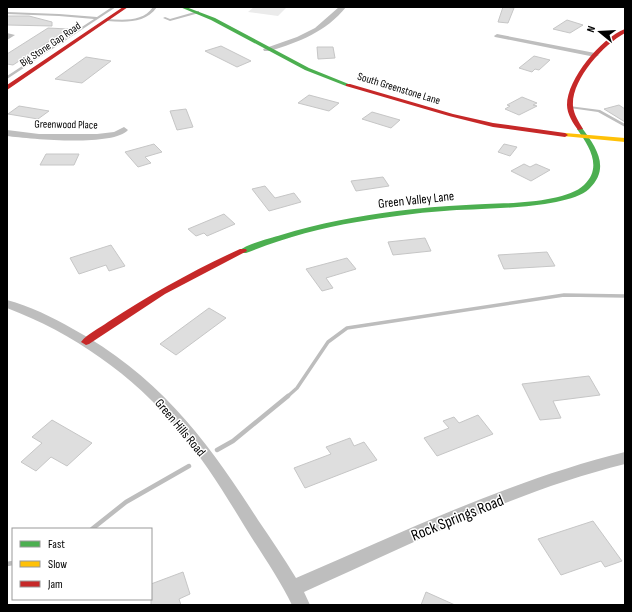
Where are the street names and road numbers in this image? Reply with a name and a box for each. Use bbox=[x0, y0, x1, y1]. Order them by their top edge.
street label: Big Stone Gap Road bbox=[17, 19, 84, 70]
street label: South Greenstone Lane bbox=[356, 70, 442, 107]
street label: Greenwood Place bbox=[34, 117, 98, 132]
street label: Green Valley Lane bbox=[377, 188, 455, 212]
street label: Green Hills Road bbox=[151, 396, 209, 460]
street label: Rock Springs Road bbox=[409, 491, 507, 546]

